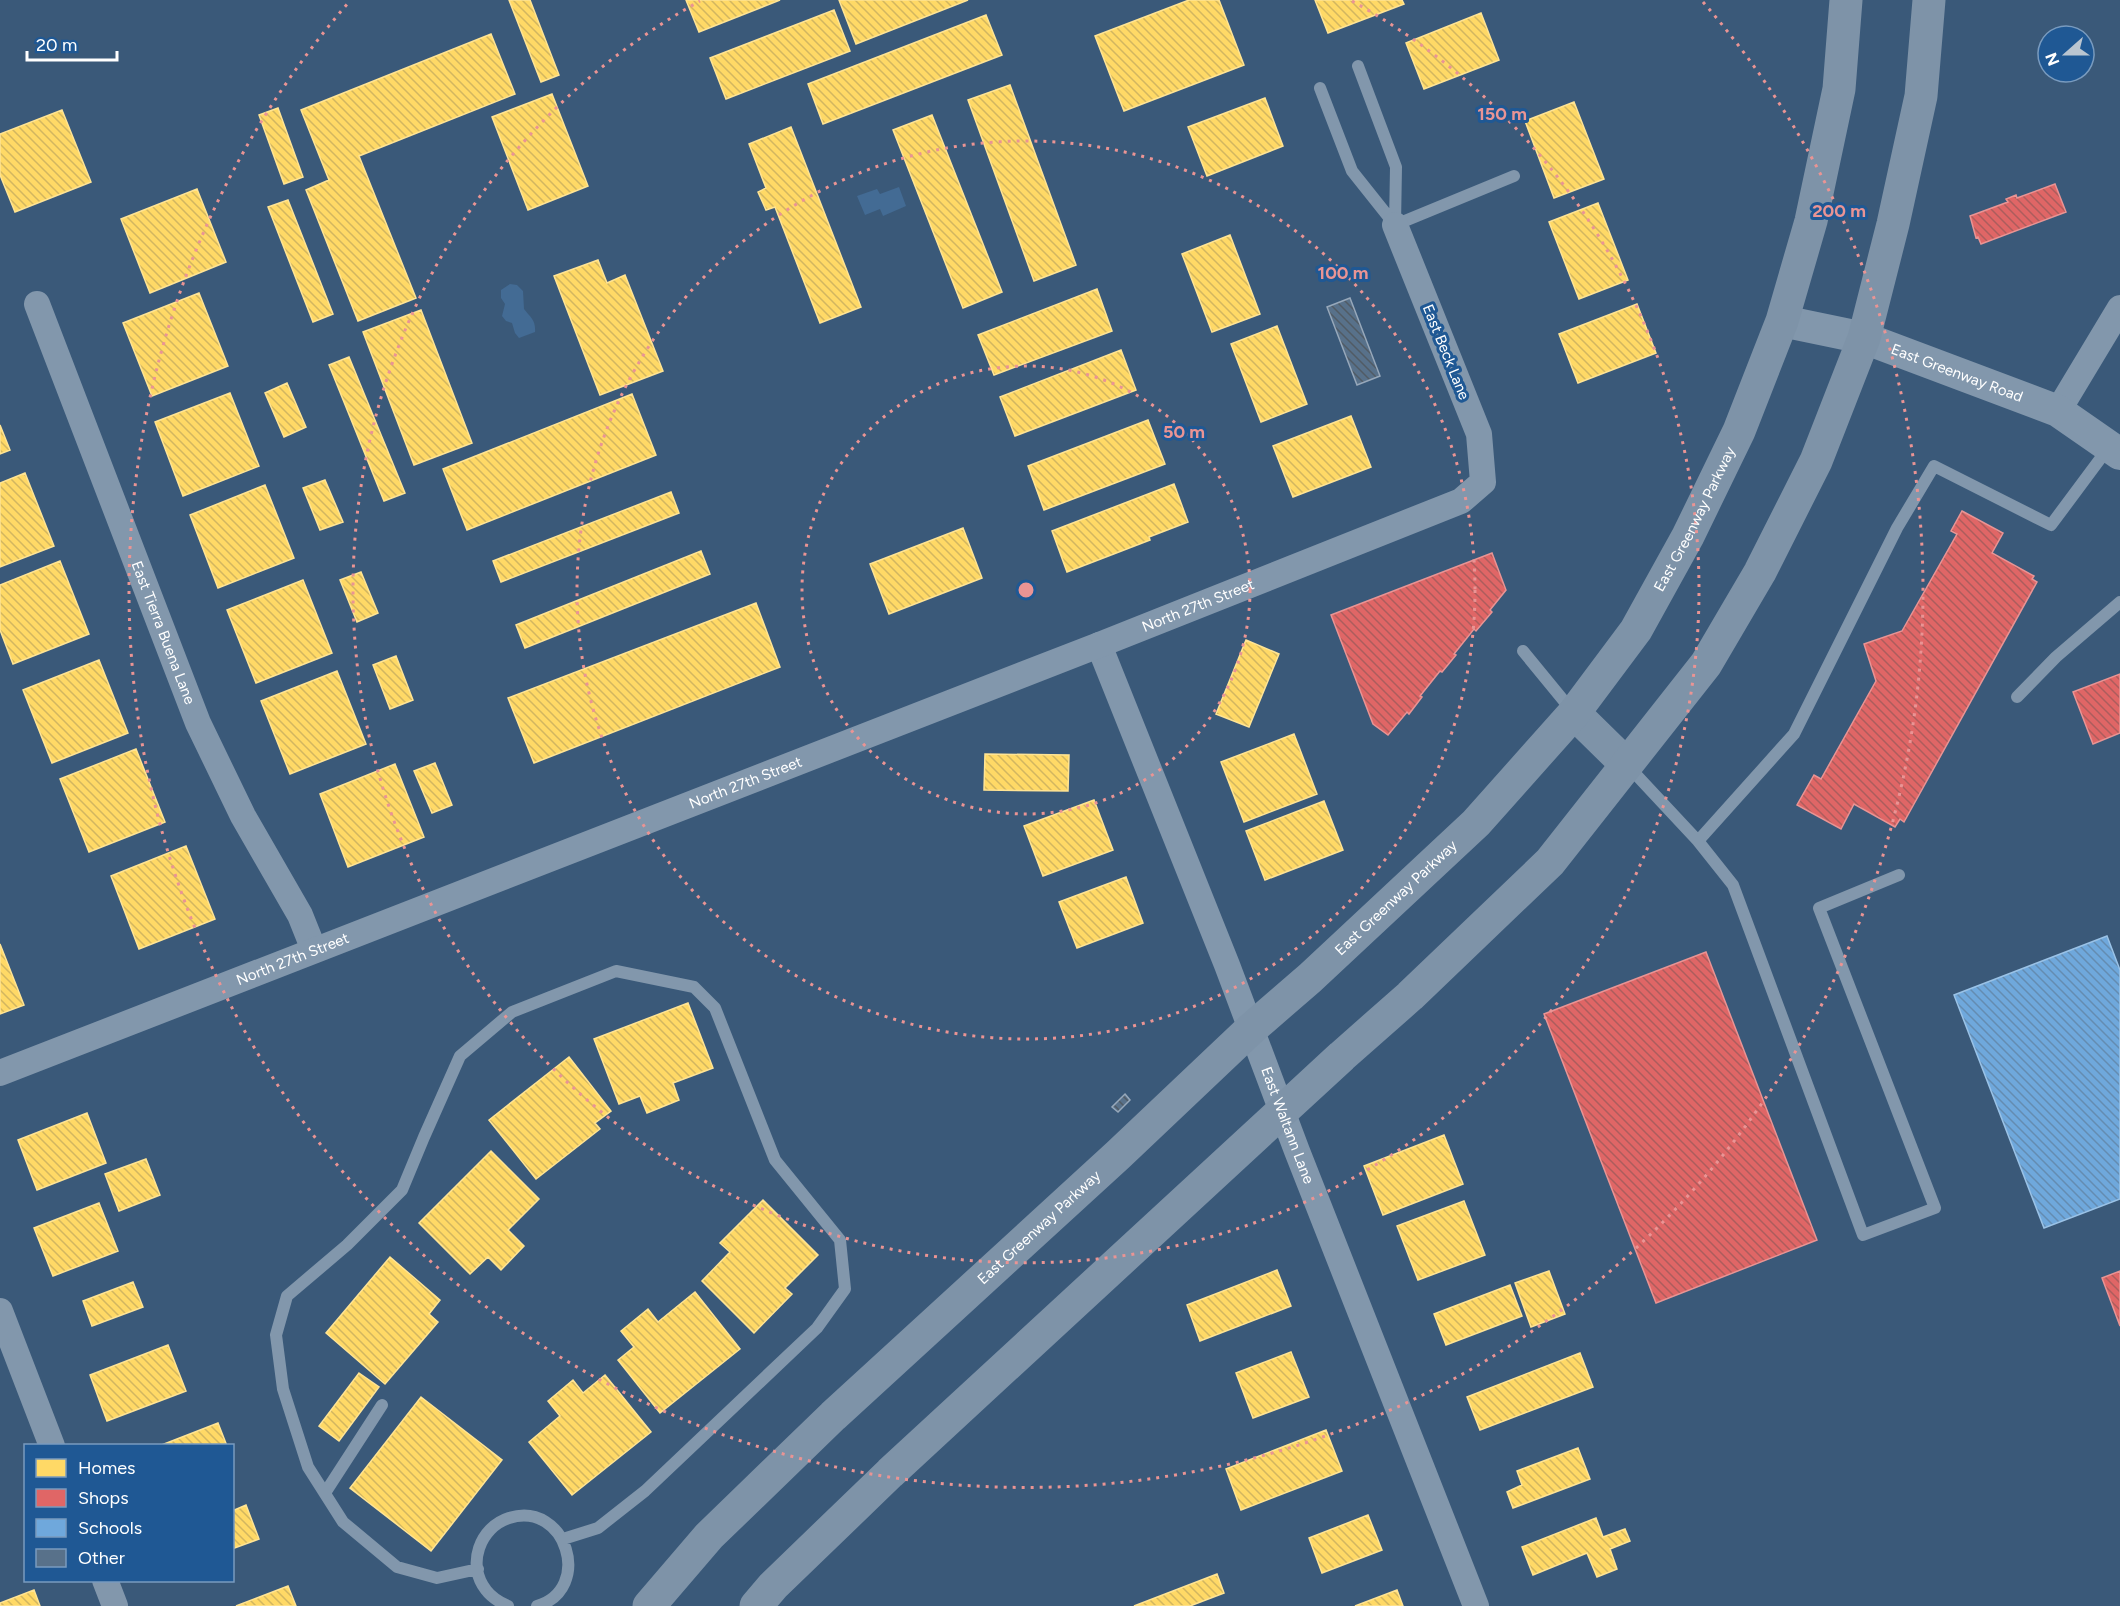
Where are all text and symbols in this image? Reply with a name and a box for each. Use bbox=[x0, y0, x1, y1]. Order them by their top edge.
scale bar bbox=[27, 24, 117, 62]
north arrow bbox=[2036, 24, 2096, 84]
text: 20 m bbox=[36, 34, 77, 56]
text: N bbox=[2041, 50, 2064, 68]
text: 150 m bbox=[1477, 103, 1527, 125]
text: 200 m bbox=[1812, 200, 1866, 222]
text: 100 m bbox=[1318, 262, 1368, 284]
street label: East Beck Lane bbox=[1419, 302, 1473, 402]
street label: East Greenway Road bbox=[1888, 340, 2025, 406]
text: 50 m bbox=[1163, 421, 1205, 443]
street label: East Greenway Parkway bbox=[1650, 443, 1739, 595]
street label: East Tierra Buena Lane bbox=[128, 558, 199, 707]
street label: North 27th Street bbox=[1139, 575, 1257, 636]
centre of rings bbox=[1016, 580, 1036, 600]
street label: North 27th Street bbox=[687, 753, 805, 813]
street label: East Greenway Parkway bbox=[1331, 836, 1461, 959]
street label: North 27th Street bbox=[234, 929, 352, 989]
street label: East Waltann Lane bbox=[1257, 1064, 1318, 1186]
street label: East Greenway Parkway bbox=[974, 1167, 1104, 1288]
legend bbox=[24, 1444, 234, 1582]
text: Homes bbox=[78, 1457, 136, 1479]
text: Shops bbox=[78, 1487, 129, 1509]
text: Schools bbox=[78, 1517, 142, 1539]
text: Other bbox=[78, 1547, 125, 1569]

